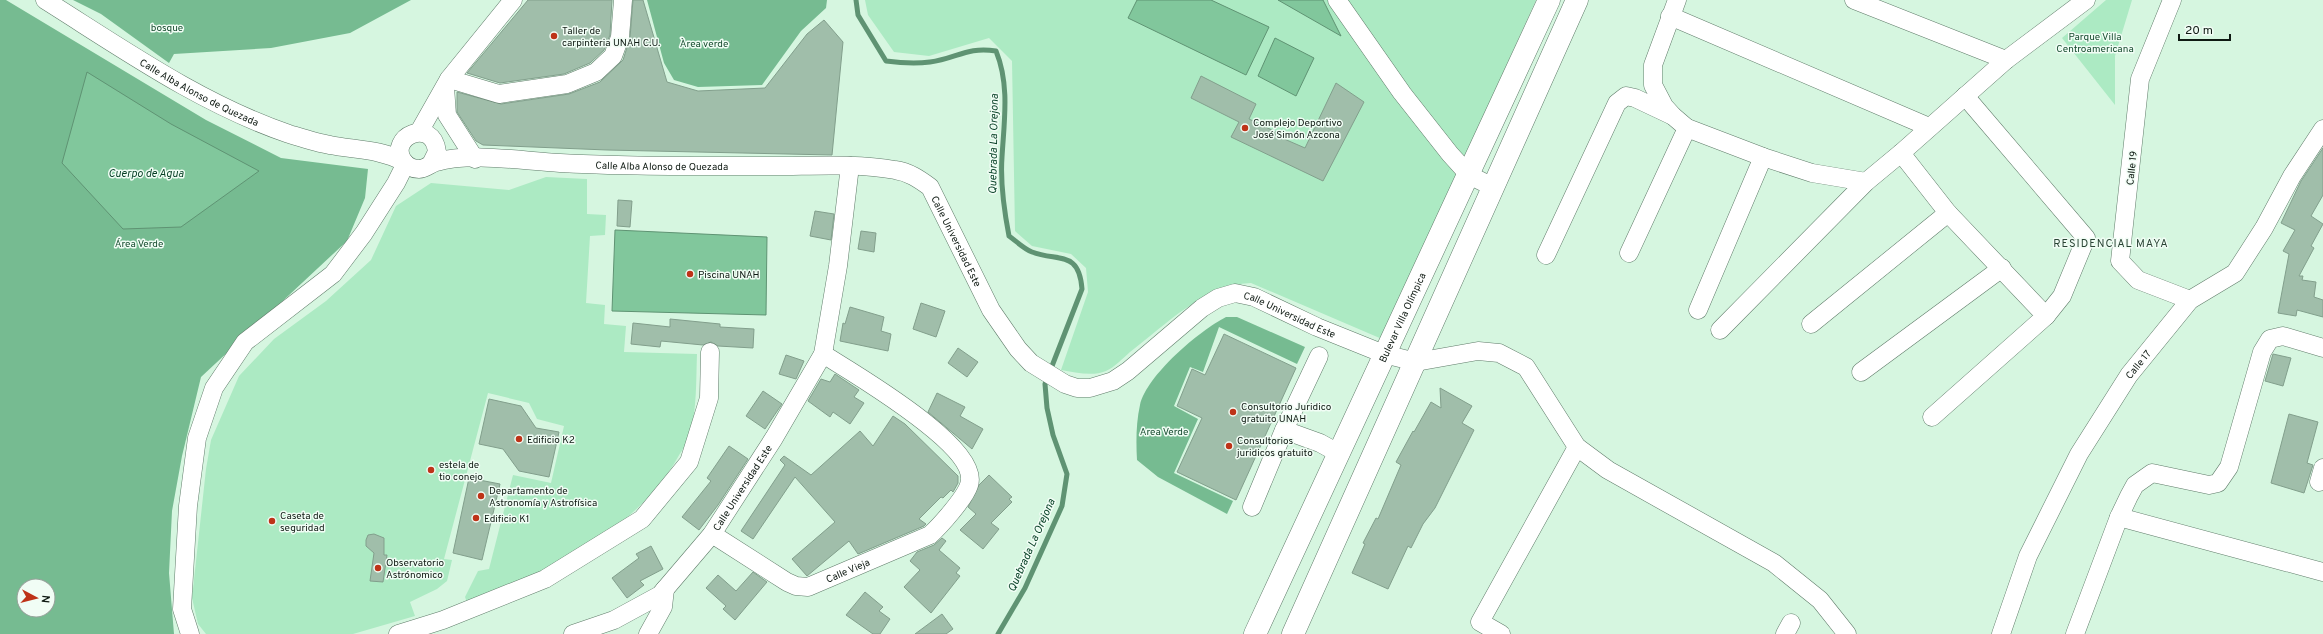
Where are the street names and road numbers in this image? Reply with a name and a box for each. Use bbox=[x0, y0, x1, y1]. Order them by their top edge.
street label: Calle Alba Alonso de Quezada bbox=[137, 56, 260, 130]
street label: Calle 19 bbox=[2124, 150, 2141, 186]
street label: Calle Alba Alonso de Quezada bbox=[595, 160, 728, 174]
street label: Calle Universidad Este bbox=[927, 194, 983, 289]
street label: Bulevar Villa Olímpica bbox=[1377, 271, 1430, 365]
street label: Calle Universidad Este bbox=[1242, 290, 1337, 342]
street label: Calle 17 bbox=[2123, 348, 2155, 382]
street label: Calle Universidad Este bbox=[711, 443, 776, 534]
street label: Calle Vieja bbox=[824, 556, 872, 587]

